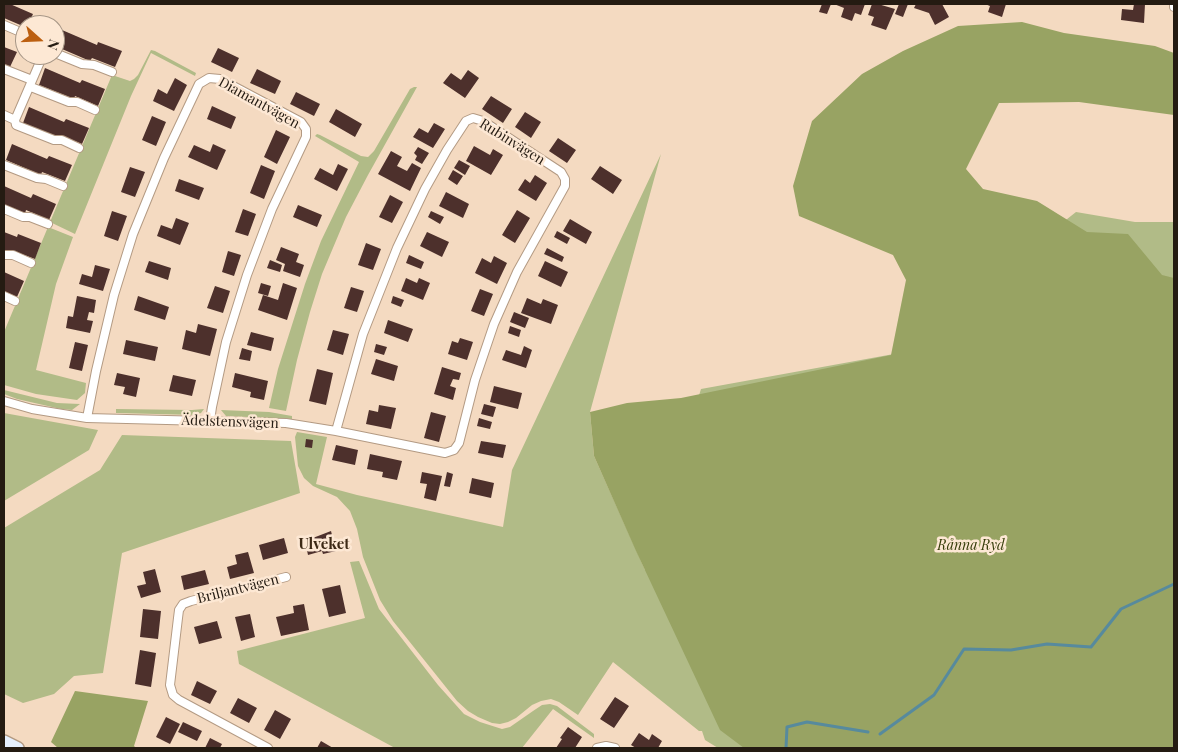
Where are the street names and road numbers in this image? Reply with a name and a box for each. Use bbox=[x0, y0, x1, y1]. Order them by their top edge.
street label: Diamantvägen bbox=[215, 74, 303, 132]
street label: Rubinvägen bbox=[476, 115, 548, 169]
street label: Ädelstensvägen bbox=[181, 412, 279, 432]
street label: Briljantvägen bbox=[195, 571, 281, 607]

